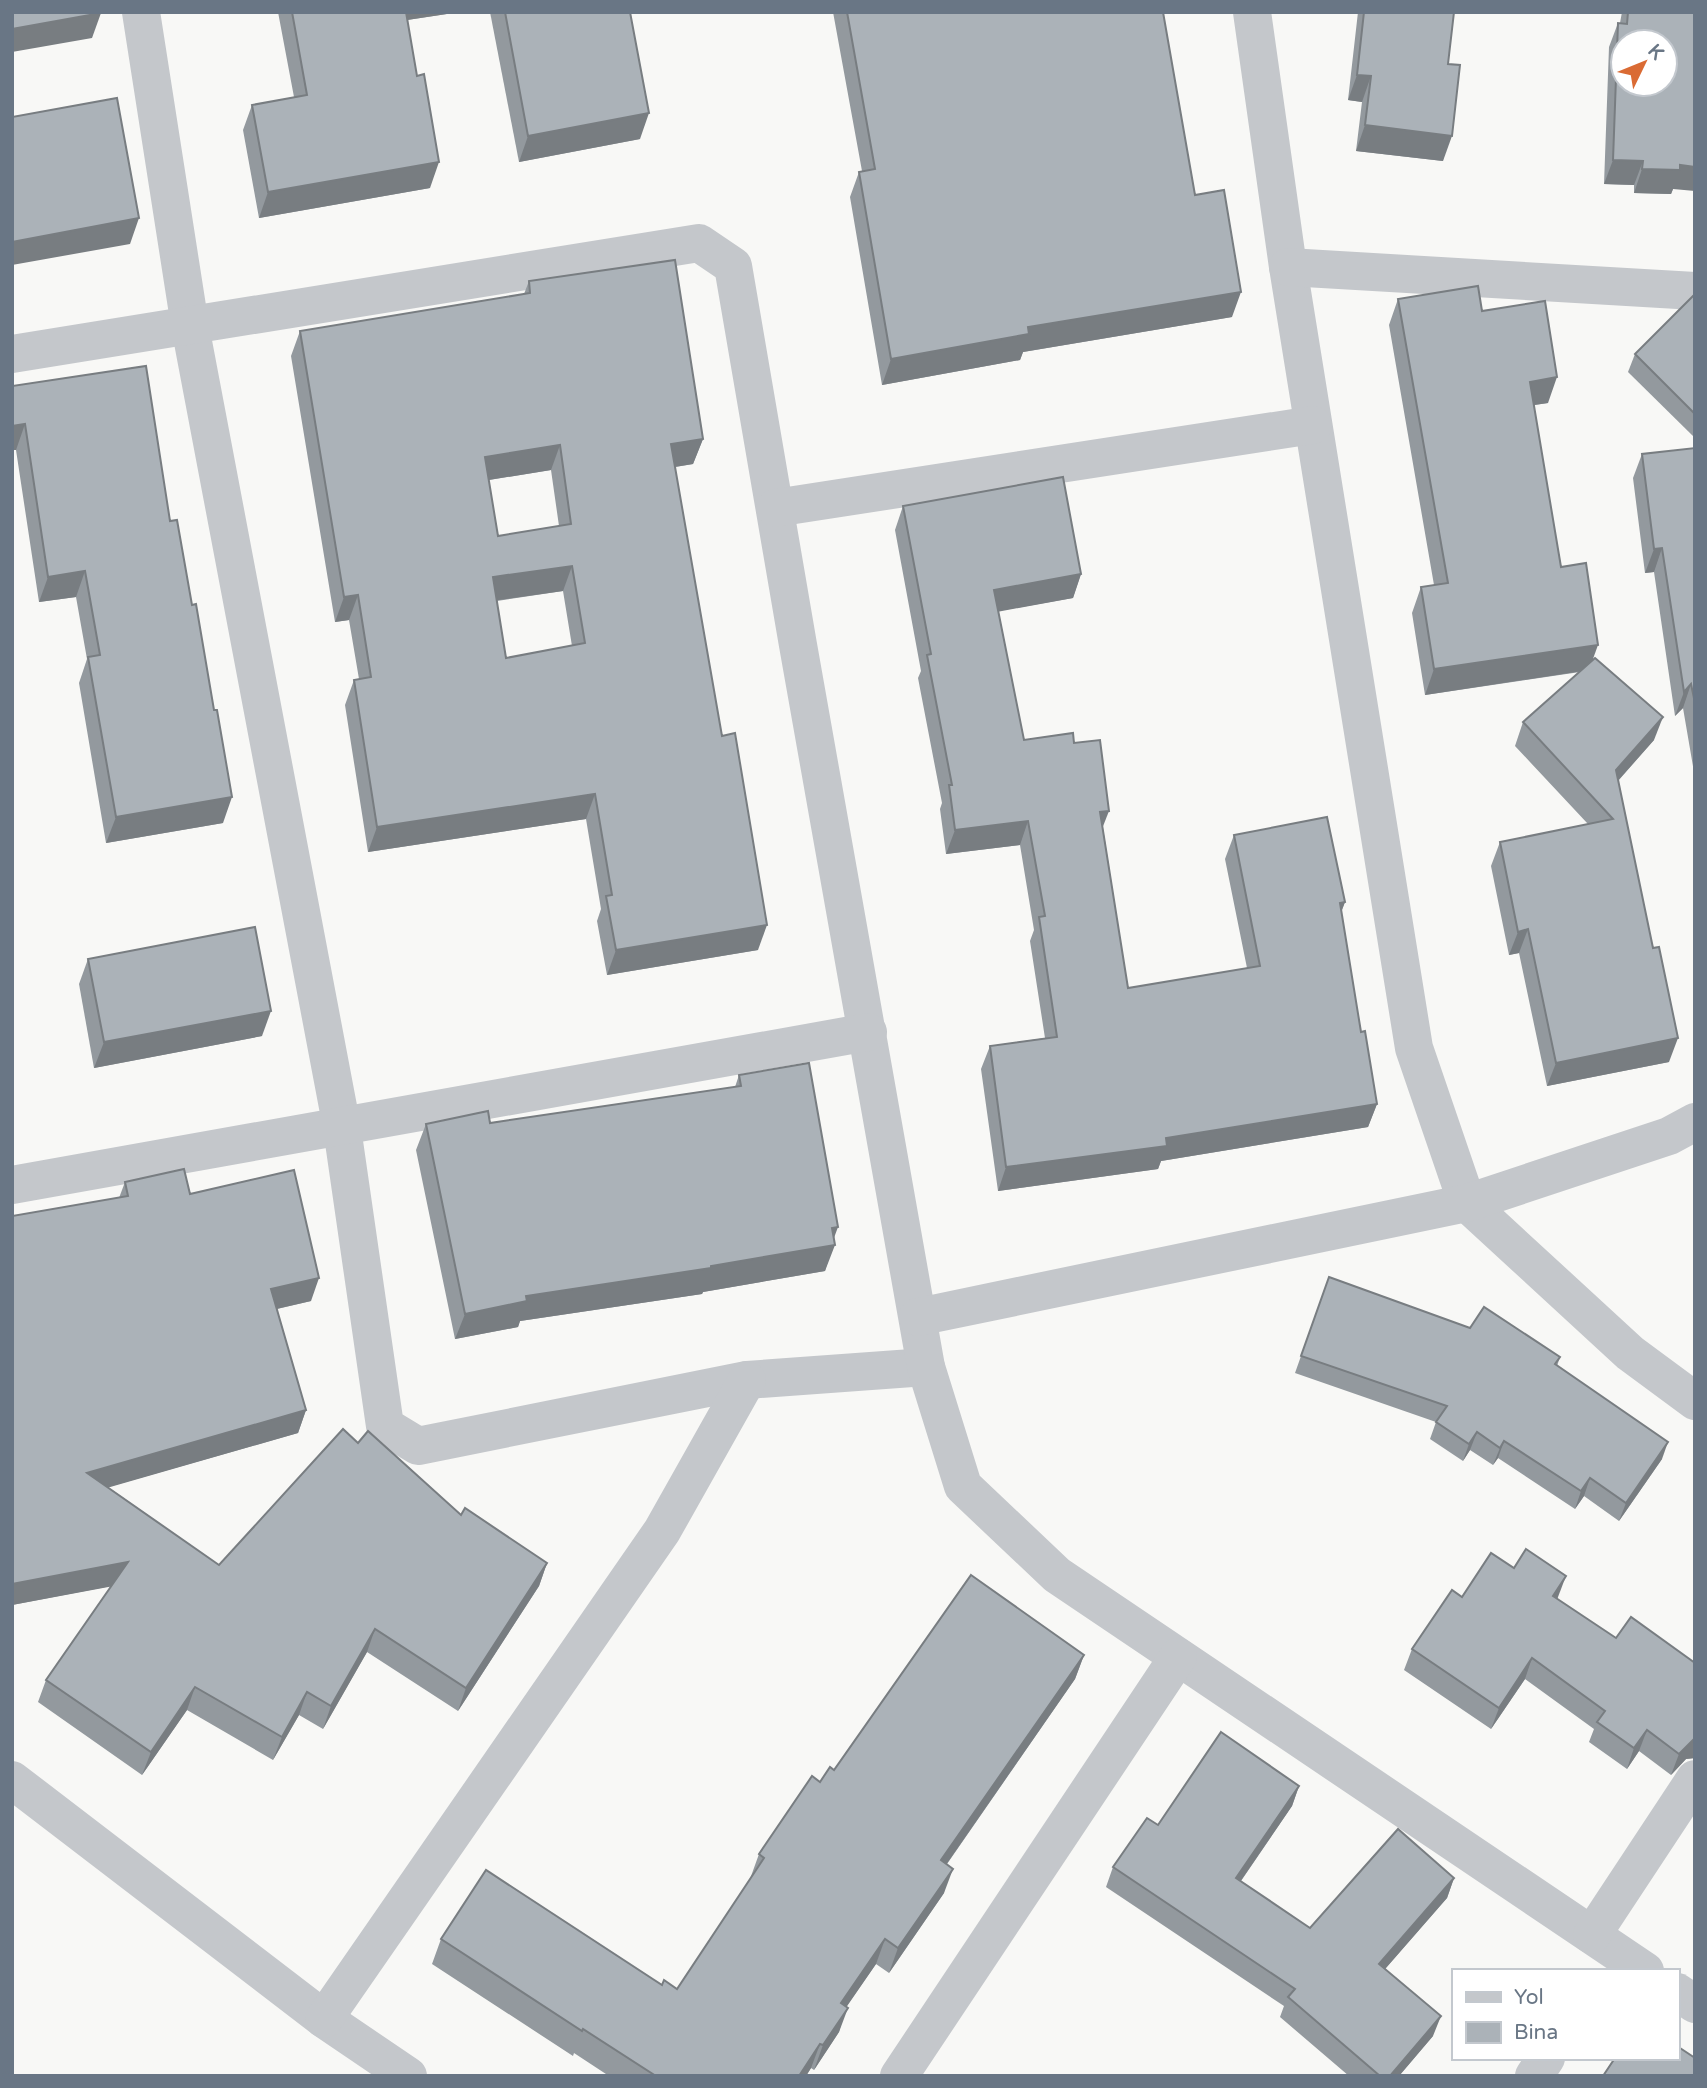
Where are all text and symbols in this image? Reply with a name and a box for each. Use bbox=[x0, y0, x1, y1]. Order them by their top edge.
north arrow bbox=[1609, 28, 1679, 98]
text: K bbox=[1643, 40, 1668, 64]
legend bbox=[1452, 1969, 1679, 2060]
text: Yol bbox=[1514, 1985, 1544, 2010]
text: Bina bbox=[1514, 2020, 1558, 2045]

